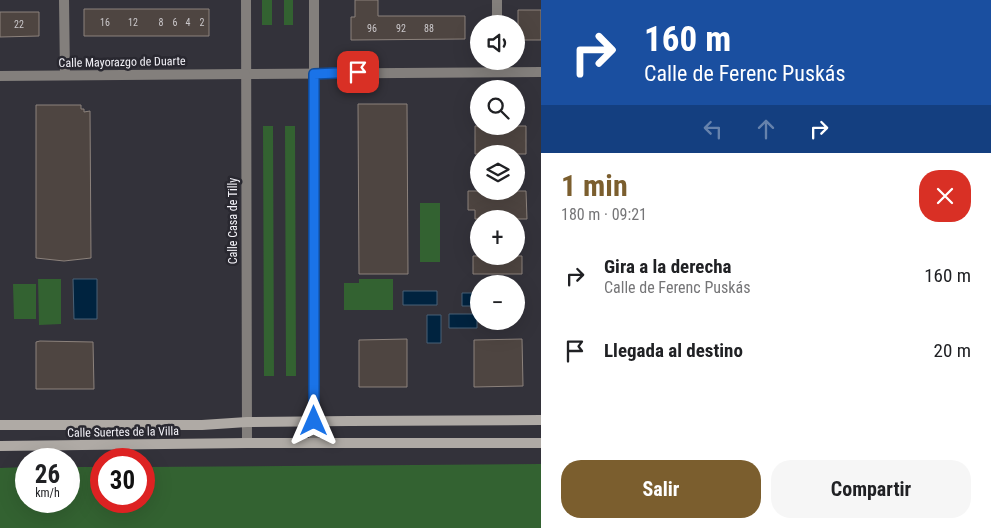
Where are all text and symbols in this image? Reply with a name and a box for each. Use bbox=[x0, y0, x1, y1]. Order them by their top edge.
map controls bbox=[470, 15, 525, 330]
button: sound bbox=[470, 15, 525, 70]
house number: 16 bbox=[100, 17, 110, 28]
house number: 12 bbox=[128, 17, 138, 28]
house number: 8 bbox=[159, 17, 164, 28]
house number: 6 bbox=[173, 17, 178, 28]
house number: 4 bbox=[186, 17, 191, 28]
house number: 2 bbox=[200, 17, 205, 28]
house number: 22 bbox=[14, 19, 24, 30]
text: 160 m bbox=[644, 19, 731, 60]
icon: right bbox=[561, 20, 626, 85]
house number: 96 bbox=[367, 23, 377, 34]
house number: 92 bbox=[396, 23, 406, 34]
house number: 88 bbox=[424, 23, 434, 34]
pin bbox=[337, 51, 379, 93]
street label: Calle Mayorazgo de Duarte bbox=[58, 54, 186, 70]
icon: arrive bbox=[344, 58, 372, 86]
text: Calle de Ferenc Puskás bbox=[644, 61, 845, 86]
button: search bbox=[470, 80, 525, 135]
icon: left bbox=[699, 115, 727, 143]
icon: ahead bbox=[752, 115, 780, 143]
icon: right bbox=[805, 115, 833, 143]
button: layers bbox=[470, 145, 525, 200]
text: 1 min bbox=[561, 168, 628, 203]
button: close bbox=[919, 170, 971, 222]
street label: Calle Casa de Tilly bbox=[226, 178, 240, 264]
text: 180 m · 09:21 bbox=[561, 205, 647, 224]
button: + bbox=[470, 210, 525, 265]
text: Gira a la derecha bbox=[604, 255, 731, 278]
icon: right bbox=[561, 262, 589, 290]
text: 160 m bbox=[924, 264, 971, 287]
button: − bbox=[470, 275, 525, 330]
text: Calle de Ferenc Puskás bbox=[604, 278, 751, 297]
icon: arrive bbox=[561, 337, 589, 365]
text: Llegada al destino bbox=[604, 339, 743, 362]
text: 20 m bbox=[934, 339, 971, 362]
position arrow bbox=[287, 394, 339, 446]
street label: Calle Suertes de la Villa bbox=[67, 424, 179, 440]
speed limit sign: 30 bbox=[90, 448, 155, 513]
text: 26 bbox=[35, 460, 60, 489]
button: Salir bbox=[561, 460, 761, 518]
button: Compartir bbox=[771, 460, 971, 518]
text: km/h bbox=[35, 486, 60, 500]

